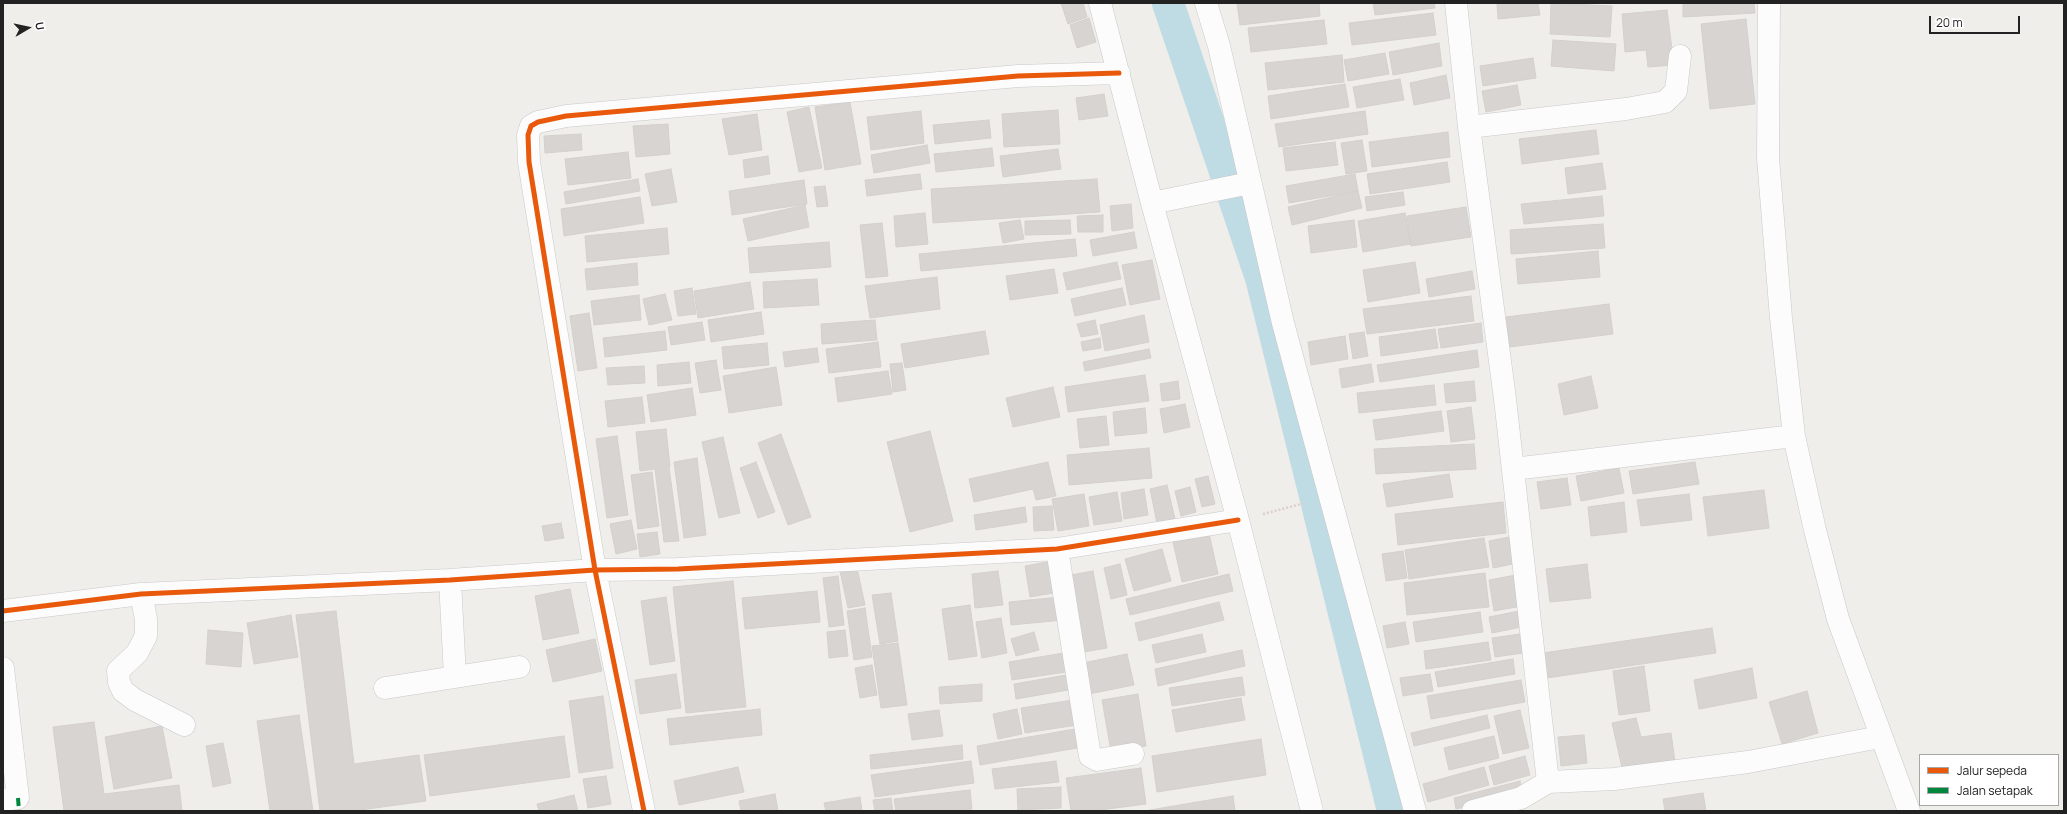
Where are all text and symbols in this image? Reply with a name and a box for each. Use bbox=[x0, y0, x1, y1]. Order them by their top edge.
north arrow bbox=[8, 8, 48, 48]
scale bar bbox=[1931, 8, 2022, 34]
text: 20 m bbox=[1936, 14, 1963, 31]
text: U bbox=[32, 21, 48, 31]
legend bbox=[1919, 754, 2059, 806]
text: Jalur sepeda bbox=[1957, 762, 2027, 779]
text: Jalan setapak bbox=[1957, 782, 2033, 799]

